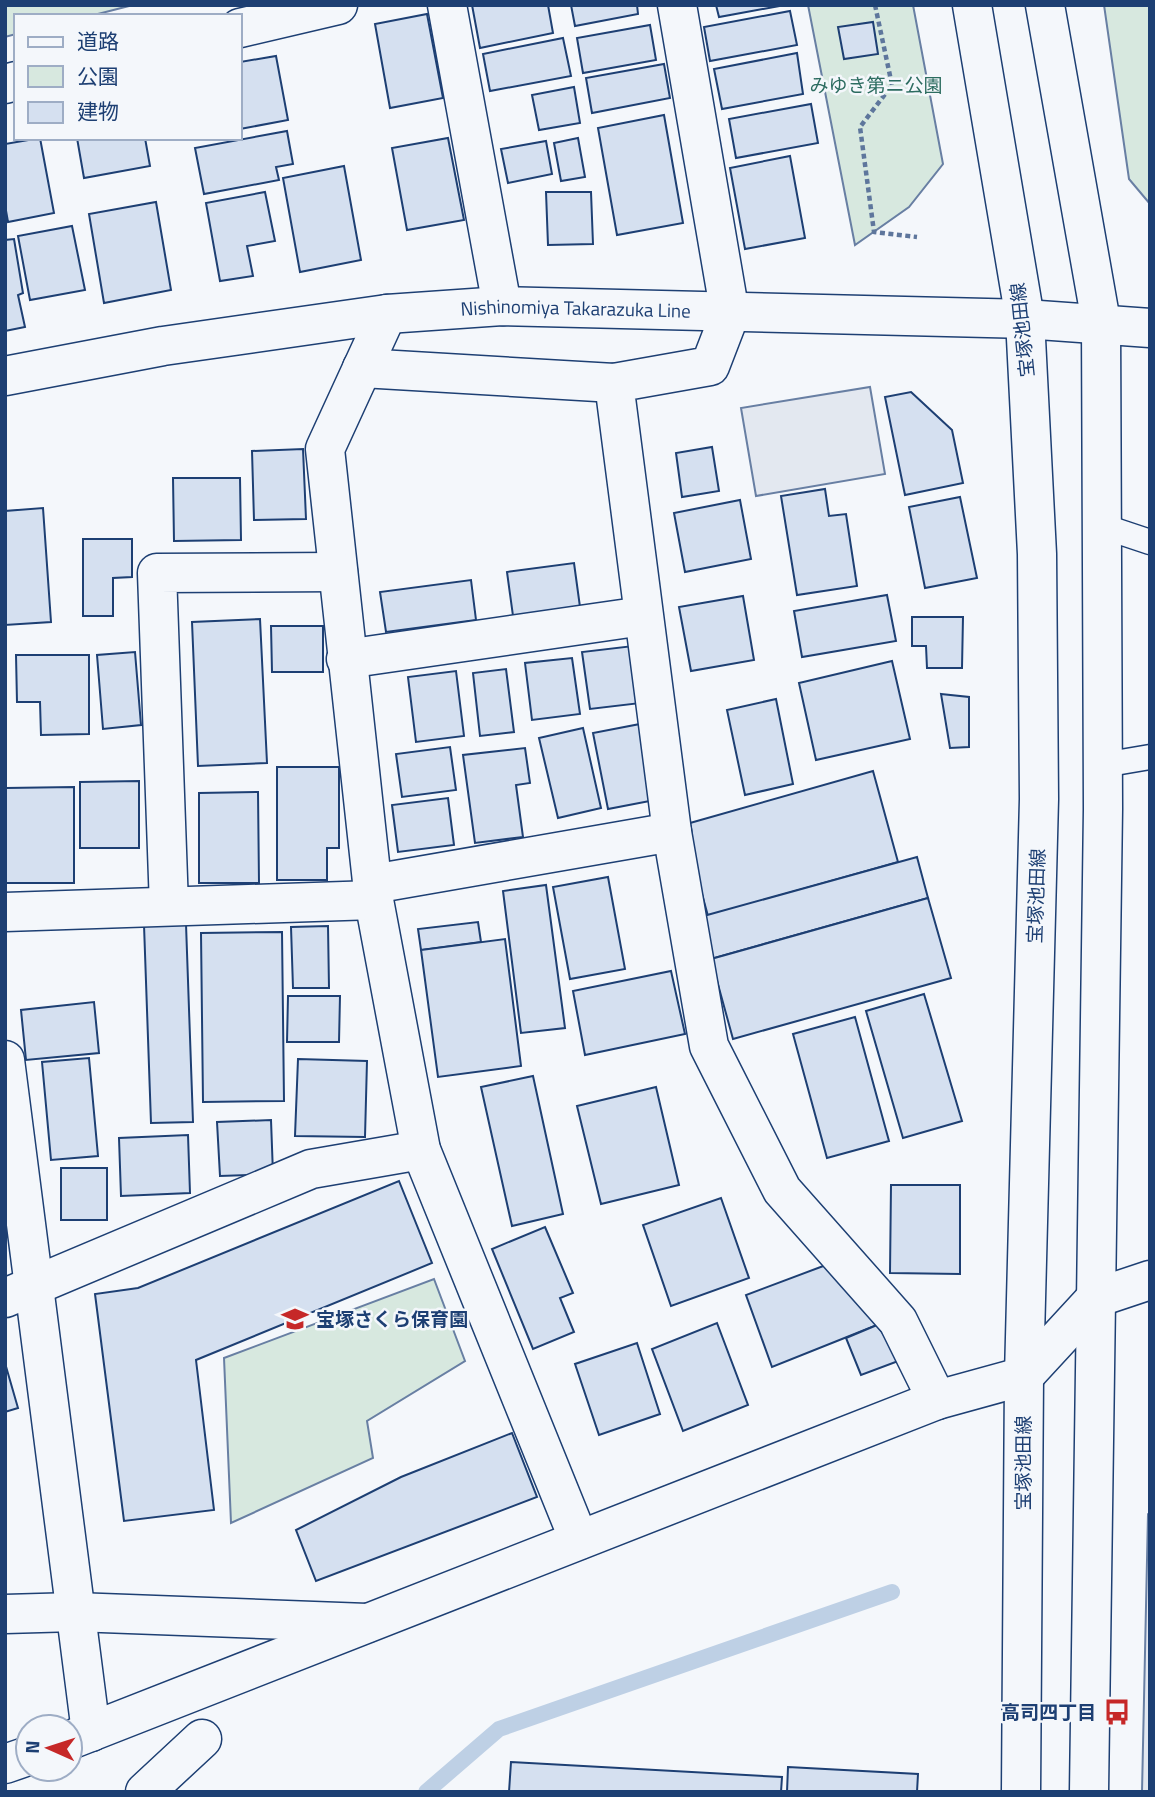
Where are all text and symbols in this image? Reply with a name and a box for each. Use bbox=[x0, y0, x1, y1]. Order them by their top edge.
legend bbox=[14, 14, 242, 140]
text: 道路 bbox=[77, 25, 119, 57]
text: 公園 bbox=[77, 60, 119, 92]
park label: みゆき第ニ公園 bbox=[809, 70, 943, 99]
text: 建物 bbox=[77, 95, 119, 127]
street label: 宝塚池田線 bbox=[1002, 281, 1041, 379]
street label: Nishinomiya Takarazuka Line bbox=[459, 291, 691, 325]
street label: 宝塚池田線 bbox=[1019, 848, 1052, 944]
school or university icon: 宝塚さくら保育園 bbox=[280, 1304, 310, 1334]
place label: 宝塚さくら保育園 bbox=[316, 1304, 468, 1333]
street label: 宝塚池田線 bbox=[1008, 1415, 1037, 1511]
place label: 高司四丁目 bbox=[1001, 1697, 1096, 1726]
bus stop icon: 高司四丁目 bbox=[1102, 1697, 1132, 1727]
north arrow bbox=[14, 1713, 84, 1783]
text: N bbox=[17, 1740, 46, 1754]

